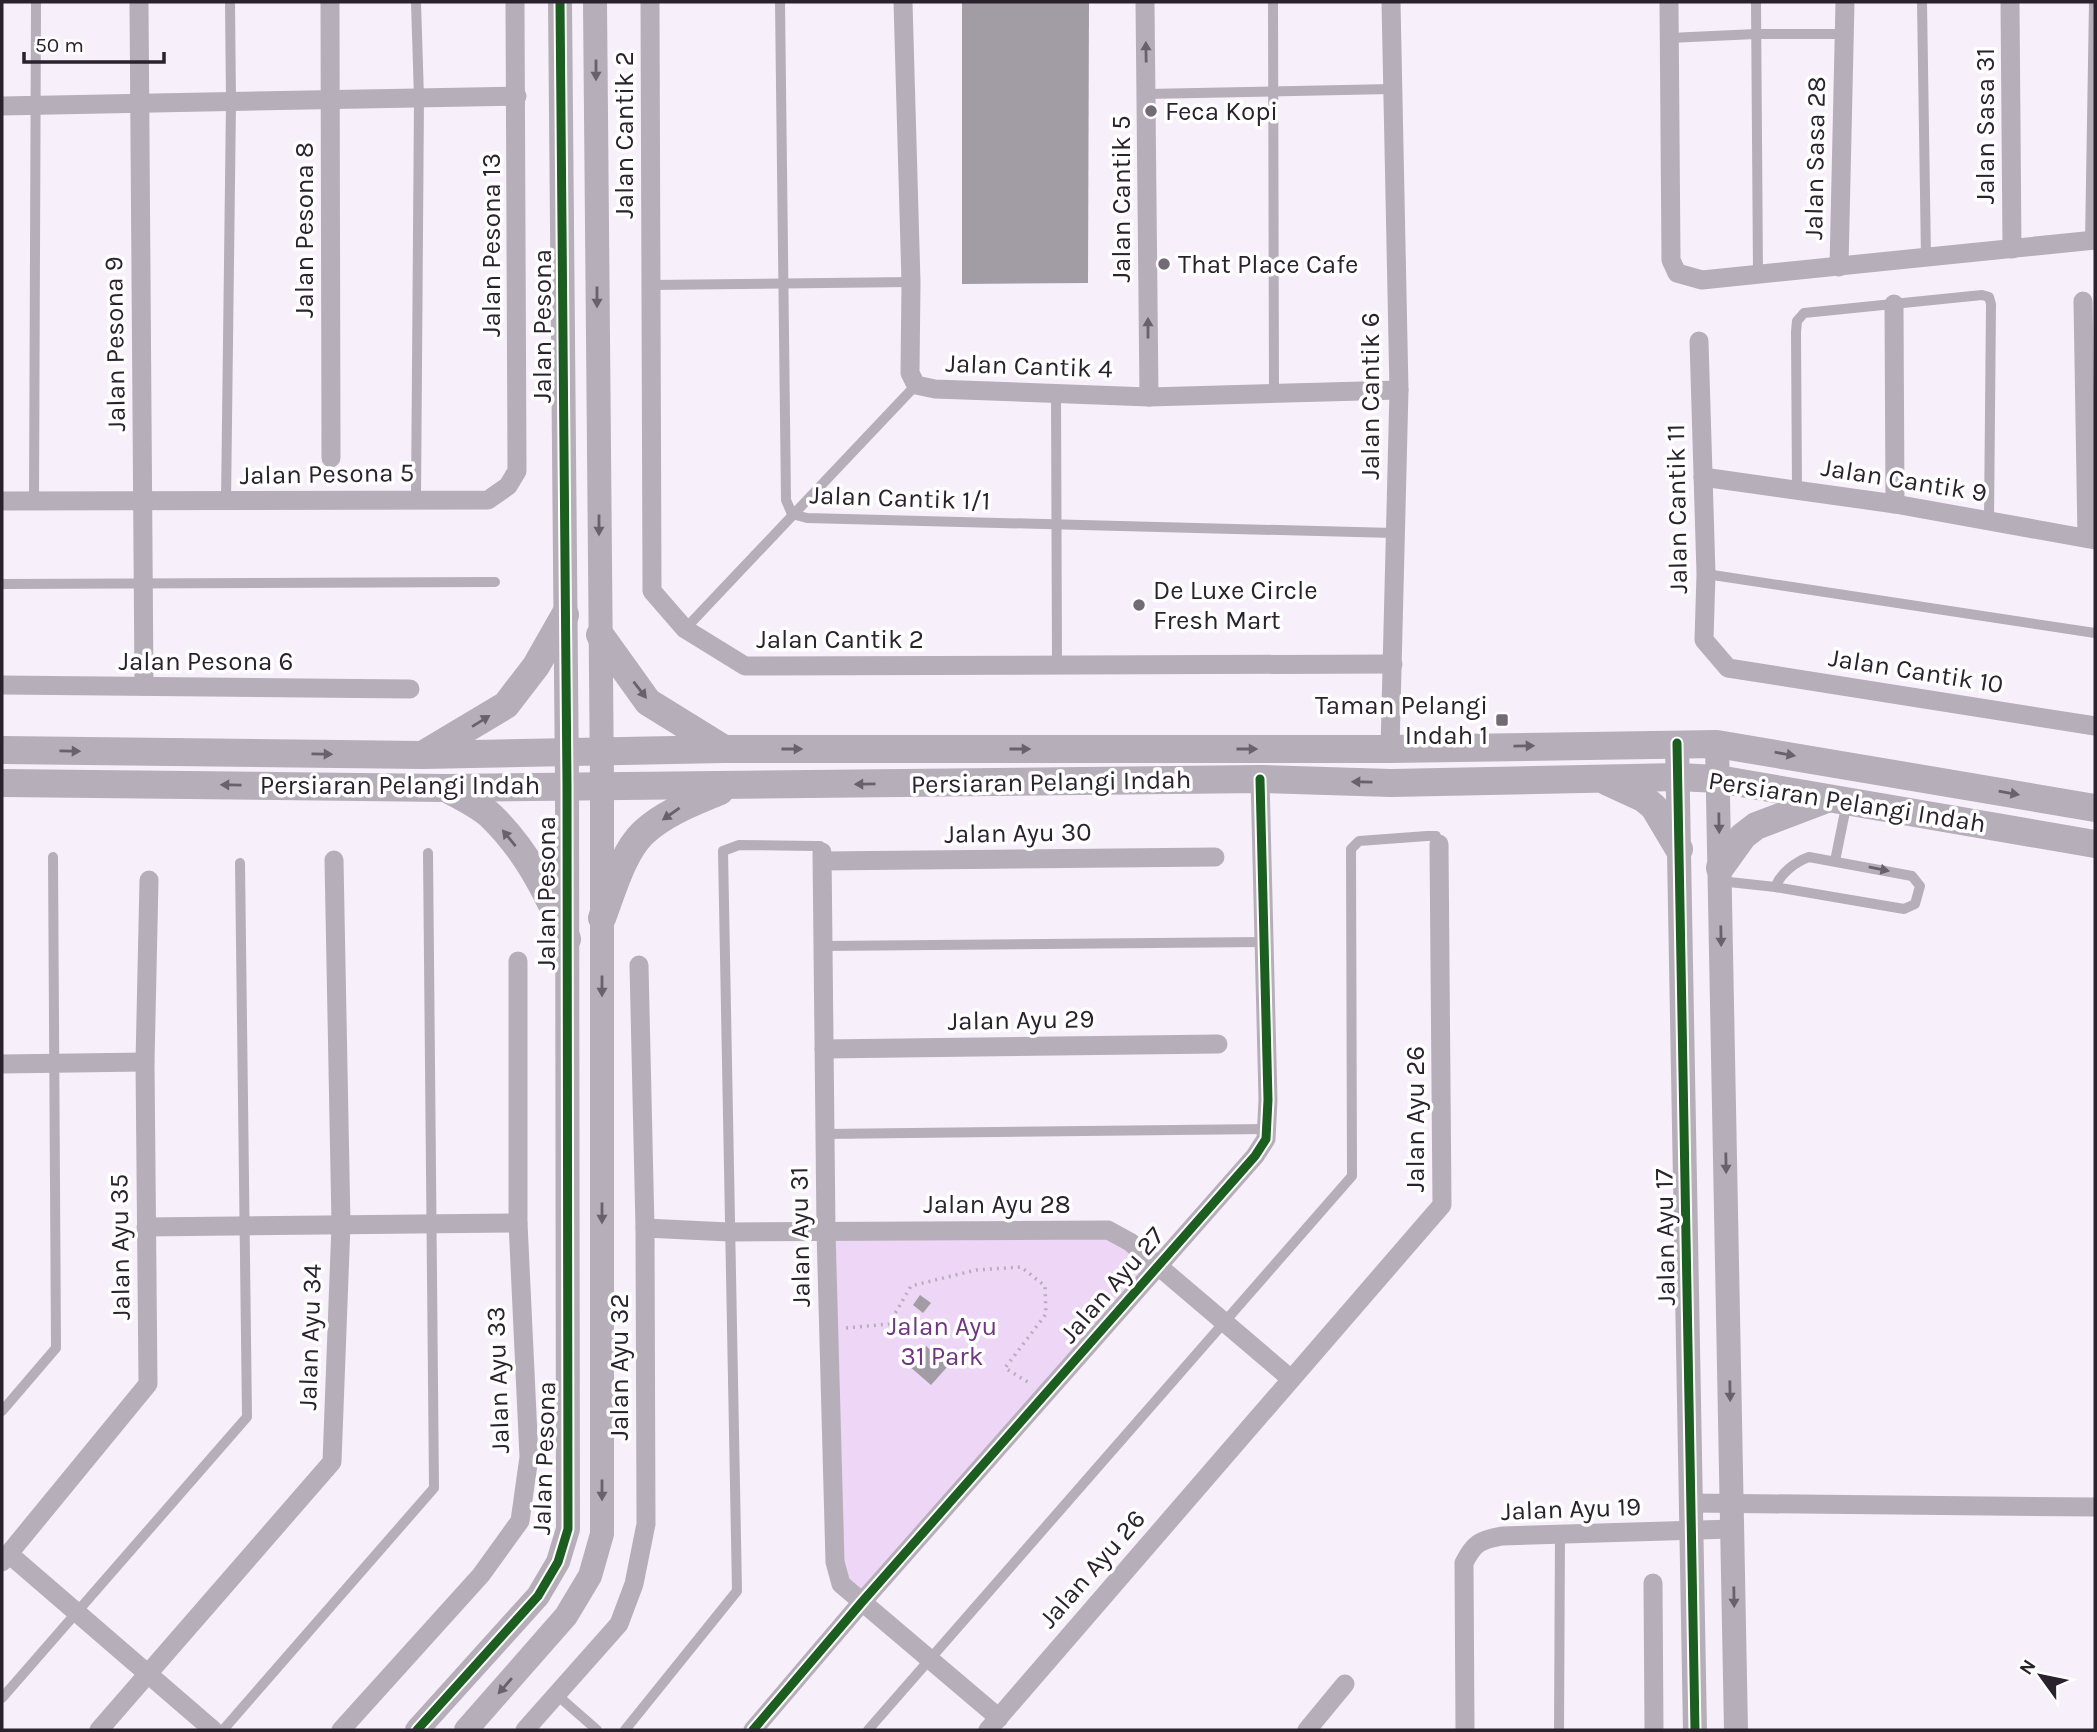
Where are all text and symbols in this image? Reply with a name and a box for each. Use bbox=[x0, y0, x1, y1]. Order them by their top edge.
scale bar bbox=[24, 21, 164, 65]
text: 50 m bbox=[35, 33, 84, 57]
one-way arrow bbox=[1140, 41, 1152, 63]
street label: Jalan Sasa 31 bbox=[1970, 48, 2001, 204]
street label: Jalan Cantik 2 bbox=[609, 51, 640, 219]
one-way arrow bbox=[590, 59, 602, 81]
street label: Jalan Sasa 28 bbox=[1798, 76, 1832, 240]
place label: Feca Kopi bbox=[1165, 96, 1278, 127]
marker: Feca Kopi bbox=[1143, 103, 1159, 119]
street label: Jalan Cantik 5 bbox=[1106, 115, 1137, 283]
street label: Jalan Pesona 8 bbox=[289, 142, 320, 318]
street label: Jalan Pesona 13 bbox=[476, 153, 507, 337]
street label: Jalan Pesona bbox=[527, 249, 558, 403]
place label: That Place Cafe bbox=[1178, 249, 1358, 280]
street label: Jalan Pesona 9 bbox=[98, 256, 132, 432]
marker: That Place Cafe bbox=[1156, 256, 1172, 272]
one-way arrow bbox=[591, 287, 603, 309]
street label: Jalan Cantik 6 bbox=[1355, 312, 1386, 480]
one-way arrow bbox=[1142, 317, 1154, 339]
street label: Jalan Cantik 4 bbox=[945, 348, 1113, 384]
street label: Jalan Cantik 11 bbox=[1660, 424, 1694, 594]
street label: Jalan Cantik 9 bbox=[1819, 452, 1989, 508]
street label: Jalan Pesona 5 bbox=[239, 457, 415, 491]
street label: Jalan Cantik 1/1 bbox=[809, 479, 991, 517]
one-way arrow bbox=[593, 514, 605, 536]
place label: De Luxe Circle Fresh Mart bbox=[1153, 575, 1318, 636]
marker: De Luxe Circle Fresh Mart bbox=[1131, 597, 1147, 613]
street label: Jalan Cantik 2 bbox=[756, 624, 924, 655]
street label: Jalan Cantik 10 bbox=[1826, 642, 2006, 700]
street label: Jalan Pesona 6 bbox=[119, 646, 293, 677]
one-way arrow bbox=[632, 681, 647, 699]
place label: Taman Pelangi Indah 1 bbox=[1315, 690, 1488, 751]
marker: Taman Pelangi Indah 1 bbox=[1494, 712, 1510, 728]
one-way arrow bbox=[471, 714, 490, 727]
one-way arrow bbox=[1513, 741, 1535, 752]
one-way arrow bbox=[781, 743, 803, 755]
one-way arrow bbox=[1009, 743, 1031, 755]
one-way arrow bbox=[1236, 743, 1258, 755]
one-way arrow bbox=[59, 745, 81, 756]
one-way arrow bbox=[311, 748, 333, 760]
one-way arrow bbox=[1774, 749, 1796, 760]
street label: Persiaran Pelangi Indah bbox=[911, 764, 1191, 800]
street label: Persiaran Pelangi Indah bbox=[1706, 765, 1988, 839]
street label: Persiaran Pelangi Indah bbox=[260, 770, 540, 801]
one-way arrow bbox=[1350, 776, 1372, 788]
one-way arrow bbox=[853, 778, 875, 790]
one-way arrow bbox=[219, 779, 241, 791]
one-way arrow bbox=[1998, 788, 2020, 799]
one-way arrow bbox=[662, 807, 680, 821]
one-way arrow bbox=[1713, 812, 1725, 834]
street label: Jalan Pesona bbox=[531, 816, 562, 970]
street label: Jalan Ayu 30 bbox=[944, 816, 1092, 850]
one-way arrow bbox=[502, 829, 517, 846]
one-way arrow bbox=[1868, 864, 1890, 875]
one-way arrow bbox=[1715, 925, 1727, 947]
one-way arrow bbox=[596, 975, 608, 997]
street label: Jalan Ayu 29 bbox=[947, 1003, 1095, 1037]
street label: Jalan Ayu 26 bbox=[1400, 1046, 1431, 1192]
one-way arrow bbox=[1720, 1153, 1731, 1175]
street label: Jalan Ayu 31 bbox=[783, 1167, 817, 1307]
street label: Jalan Ayu 17 bbox=[1648, 1168, 1682, 1306]
street label: Jalan Ayu 35 bbox=[103, 1173, 137, 1321]
street label: Jalan Ayu 28 bbox=[923, 1189, 1071, 1220]
one-way arrow bbox=[596, 1203, 608, 1225]
street label: Jalan Ayu 27 bbox=[1053, 1221, 1171, 1349]
street label: Jalan Ayu 34 bbox=[292, 1263, 328, 1411]
street label: Jalan Ayu 32 bbox=[604, 1294, 635, 1440]
street label: Jalan Ayu 33 bbox=[480, 1306, 516, 1454]
park label: Jalan Ayu 31 Park bbox=[887, 1311, 997, 1372]
one-way arrow bbox=[1724, 1380, 1736, 1402]
street label: Jalan Pesona bbox=[526, 1381, 562, 1535]
one-way arrow bbox=[596, 1479, 608, 1501]
street label: Jalan Ayu 19 bbox=[1500, 1491, 1642, 1527]
street label: Jalan Ayu 26 bbox=[1032, 1504, 1152, 1634]
one-way arrow bbox=[1728, 1586, 1740, 1608]
north arrow bbox=[2006, 1641, 2076, 1711]
text: N bbox=[2015, 1656, 2041, 1679]
one-way arrow bbox=[497, 1677, 513, 1695]

